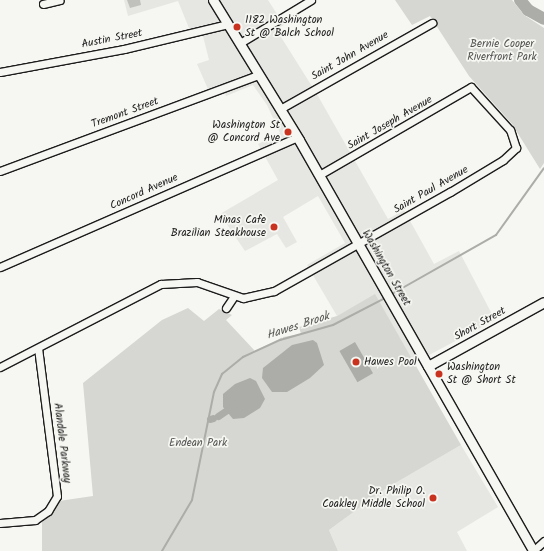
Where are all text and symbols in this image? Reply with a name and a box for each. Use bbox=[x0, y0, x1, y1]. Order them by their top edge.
place label: 1182 Washington St @ Balch School bbox=[245, 14, 334, 40]
marker: 1182 Washington St @ Balch School bbox=[232, 22, 242, 32]
street label: Austin Street bbox=[80, 27, 144, 51]
street label: Saint John Avenue bbox=[309, 29, 391, 83]
park label: Bernie Cooper Riverfront Park bbox=[467, 38, 537, 64]
street label: Saint Joseph Avenue bbox=[345, 93, 435, 153]
street label: Tremont Street bbox=[90, 95, 160, 131]
place label: Washington St @ Concord Ave bbox=[208, 119, 280, 145]
marker: Washington St @ Concord Ave bbox=[283, 127, 293, 137]
street label: Saint Paul Avenue bbox=[391, 163, 471, 217]
street label: Concord Avenue bbox=[108, 171, 180, 213]
place label: Minas Cafe Brazilian Steakhouse bbox=[171, 214, 266, 240]
marker: Minas Cafe Brazilian Steakhouse bbox=[269, 222, 279, 232]
street label: Washington Street bbox=[359, 228, 413, 308]
street label: Short Street bbox=[452, 304, 508, 344]
water label: Hawes Brook bbox=[265, 309, 331, 343]
place label: Hawes Pool bbox=[364, 355, 417, 369]
marker: Hawes Pool bbox=[351, 357, 361, 367]
place label: Washington St @ Short St bbox=[447, 361, 516, 387]
marker: Washington St @ Short St bbox=[434, 369, 444, 379]
street label: Alandale Parkway bbox=[51, 402, 73, 484]
park label: Endean Park bbox=[169, 436, 227, 450]
place label: Dr. Philip O. Coakley Middle School bbox=[322, 485, 425, 511]
marker: Dr. Philip O. Coakley Middle School bbox=[428, 493, 438, 503]

